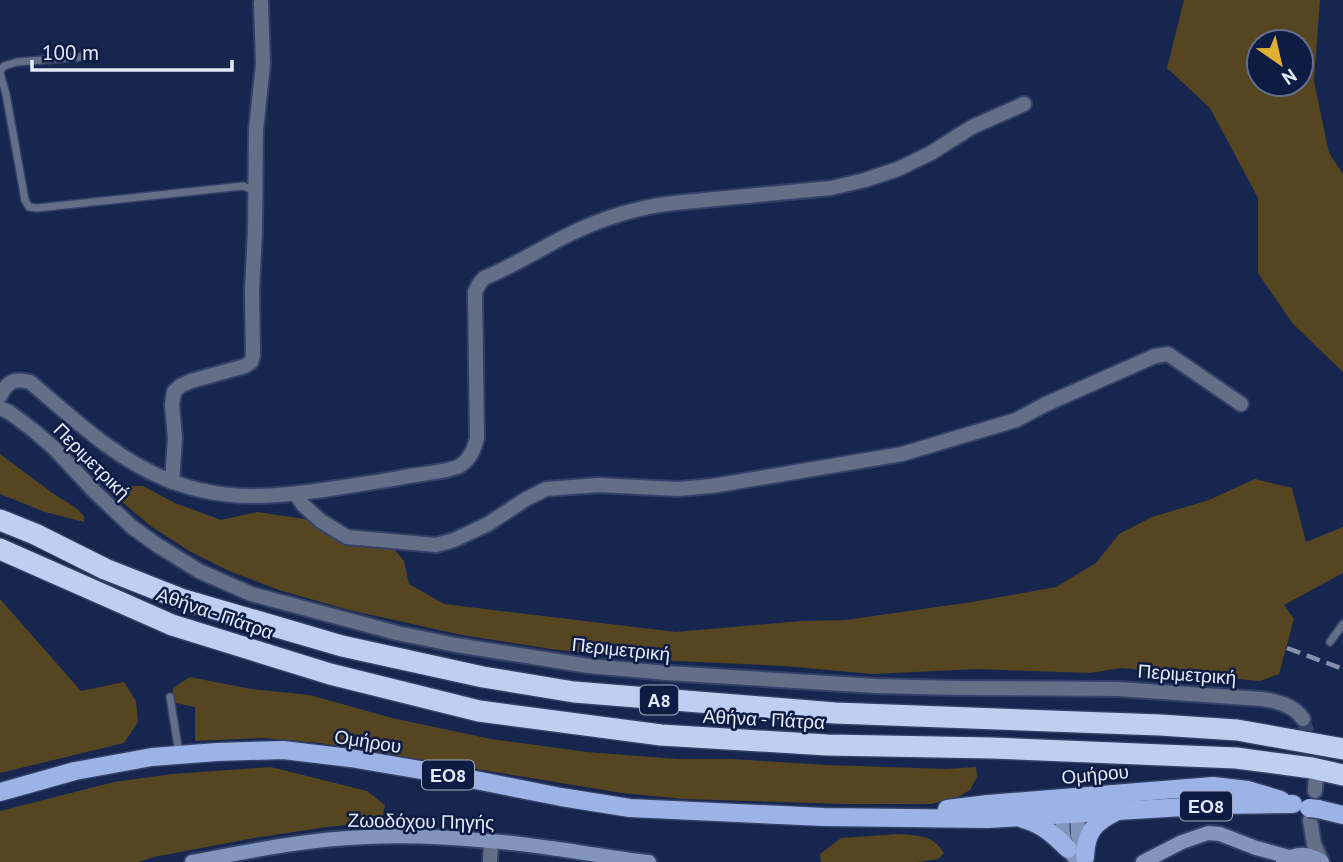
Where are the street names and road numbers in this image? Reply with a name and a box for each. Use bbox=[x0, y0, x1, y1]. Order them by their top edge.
street label: Περιμετρική bbox=[49, 418, 135, 504]
street label: Αθήνα - Πάτρα bbox=[153, 582, 277, 644]
street label: Περιμετρική bbox=[571, 632, 671, 666]
street label: Περιμετρική bbox=[1137, 659, 1237, 689]
road number: Α8 bbox=[640, 686, 678, 714]
street label: Αθήνα - Πάτρα bbox=[702, 704, 826, 734]
street label: Ομήρου bbox=[333, 724, 403, 758]
street label: Ομήρου bbox=[1060, 759, 1130, 789]
road number: ΕΟ8 bbox=[422, 760, 474, 790]
road number: ΕΟ8 bbox=[1180, 792, 1232, 820]
street label: Ζωοδόχου Πηγής bbox=[347, 808, 495, 834]

